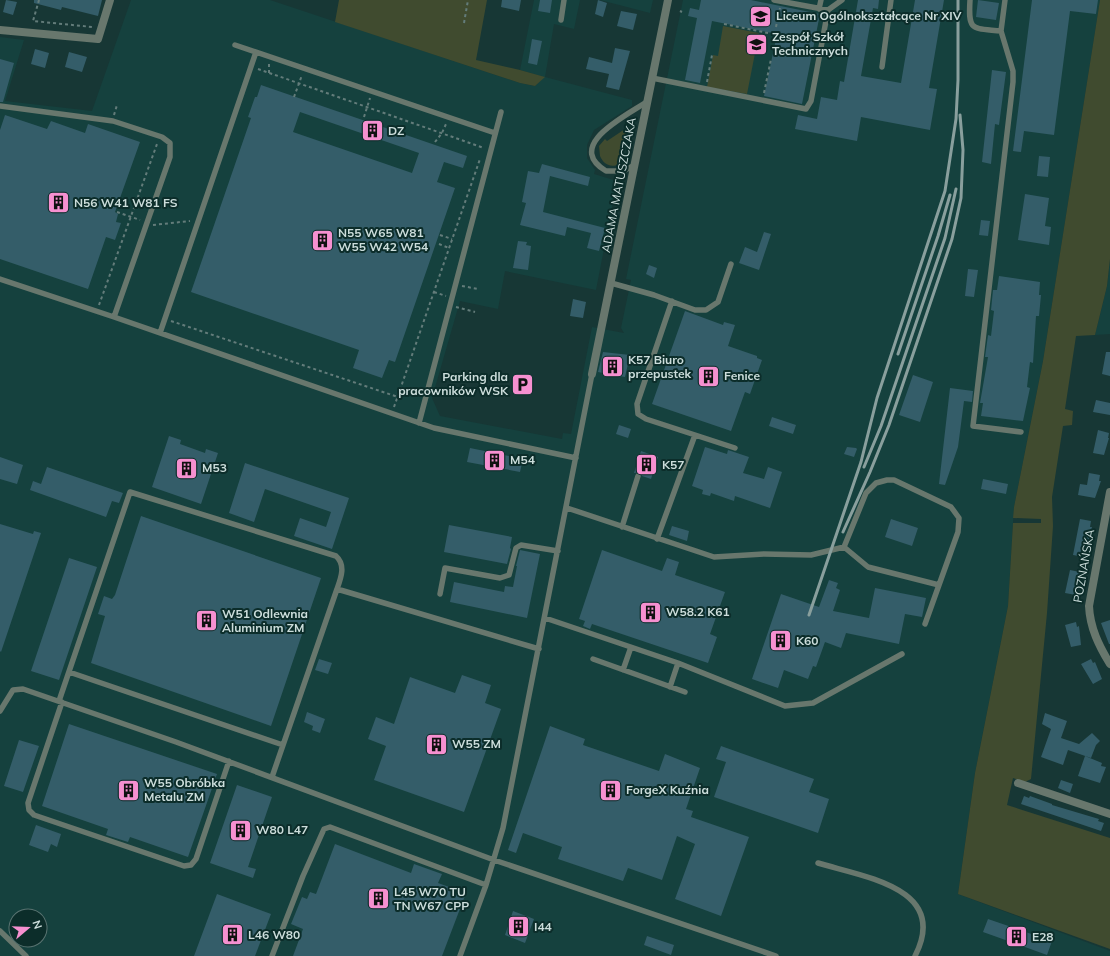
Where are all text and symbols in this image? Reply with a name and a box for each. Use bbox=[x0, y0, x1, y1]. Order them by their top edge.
school or university icon: Liceum Ogólnokształcące Nr XIV bbox=[747, 3, 773, 29]
place label: Liceum Ogólnokształcące Nr XIV bbox=[776, 8, 962, 23]
place label: Zespół Szkół Technicznych bbox=[772, 29, 848, 58]
school or university icon: Zespół Szkół Technicznych bbox=[744, 31, 770, 57]
street label: ADAMA MATUSZCZAKA bbox=[598, 116, 639, 254]
building icon: DZ bbox=[360, 118, 386, 144]
place label: DZ bbox=[388, 123, 404, 138]
building icon: N56 W41 W81 FS bbox=[46, 190, 72, 216]
place label: N56 W41 W81 FS bbox=[74, 195, 178, 210]
place label: N55 W65 W81 W55 W42 W54 bbox=[338, 225, 428, 254]
building icon: N55 W65 W81 W55 W42 W54 bbox=[310, 227, 336, 253]
place label: K57 Biuro przepustek bbox=[628, 352, 692, 381]
building icon: K57 Biuro przepustek bbox=[600, 354, 626, 380]
building icon: Fenice bbox=[696, 363, 722, 389]
place label: Fenice bbox=[724, 368, 761, 383]
place label: Parking dla pracowników WSK bbox=[398, 369, 509, 398]
parking icon: Parking dla pracowników WSK bbox=[510, 371, 536, 397]
building icon: M54 bbox=[482, 447, 508, 473]
place label: M54 bbox=[510, 452, 535, 467]
building icon: K57 bbox=[633, 452, 659, 478]
building icon: M53 bbox=[173, 455, 199, 481]
place label: K57 bbox=[662, 457, 684, 472]
place label: M53 bbox=[202, 460, 227, 475]
street label: POZNAŃSKA bbox=[1070, 528, 1097, 604]
building icon: W58.2 K61 bbox=[637, 599, 663, 625]
place label: W58.2 K61 bbox=[666, 604, 730, 619]
place label: W51 Odlewnia Aluminium ZM bbox=[222, 606, 308, 635]
building icon: W51 Odlewnia Aluminium ZM bbox=[193, 608, 219, 634]
building icon: K60 bbox=[767, 628, 793, 654]
place label: K60 bbox=[796, 633, 818, 648]
building icon: W55 ZM bbox=[424, 731, 450, 757]
place label: W55 ZM bbox=[452, 736, 501, 751]
place label: W55 Obróbka Metalu ZM bbox=[144, 775, 225, 804]
building icon: W55 Obróbka Metalu ZM bbox=[116, 777, 142, 803]
building icon: ForgeX Kuźnia bbox=[597, 777, 623, 803]
place label: ForgeX Kuźnia bbox=[626, 782, 709, 797]
building icon: W80 L47 bbox=[228, 817, 254, 843]
place label: W80 L47 bbox=[256, 822, 308, 837]
place label: L45 W70 TU TN W67 CPP bbox=[394, 884, 469, 913]
building icon: L45 W70 TU TN W67 CPP bbox=[366, 886, 392, 912]
north arrow bbox=[8, 908, 48, 948]
building icon: I44 bbox=[506, 914, 532, 940]
text: N bbox=[29, 919, 45, 931]
place label: I44 bbox=[534, 919, 552, 934]
building icon: L46 W80 bbox=[219, 922, 245, 948]
building icon: E28 bbox=[1004, 924, 1030, 950]
place label: L46 W80 bbox=[248, 927, 300, 942]
place label: E28 bbox=[1032, 929, 1054, 944]

